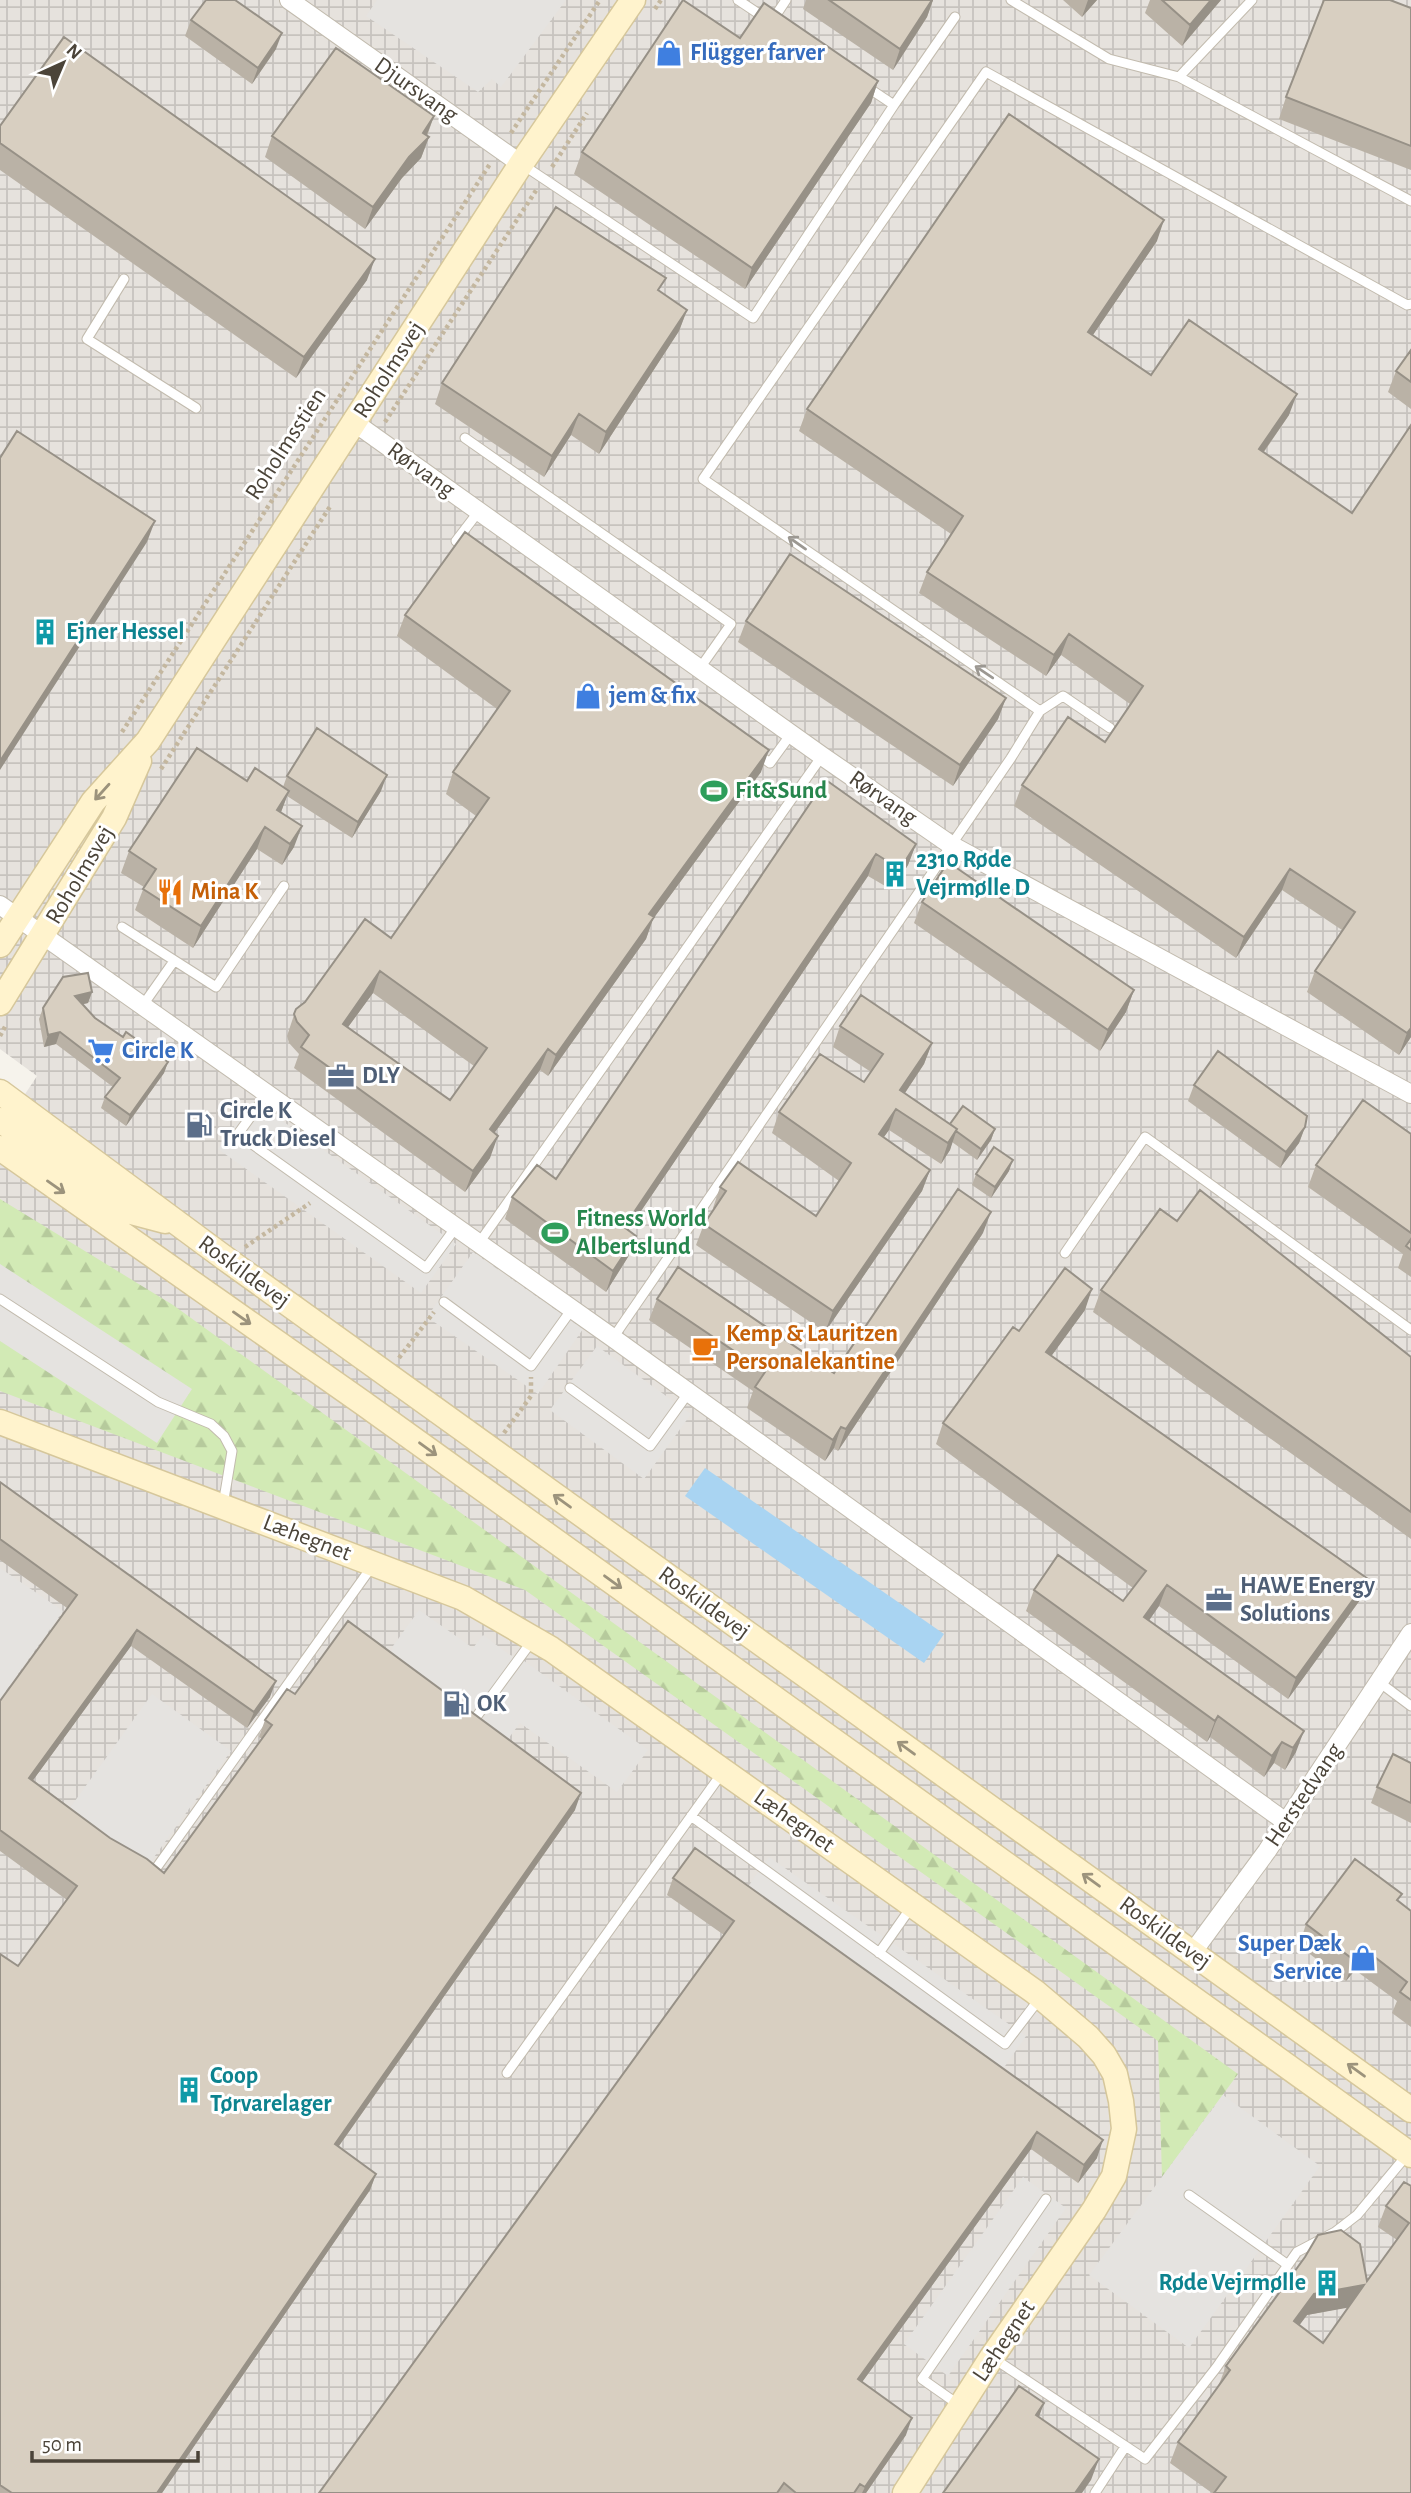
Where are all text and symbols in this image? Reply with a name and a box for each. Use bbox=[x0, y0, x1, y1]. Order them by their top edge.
north arrow bbox=[28, 28, 98, 98]
shop icon: Flügger farver bbox=[654, 38, 684, 68]
text: N bbox=[62, 40, 85, 63]
place label: Flügger farver bbox=[690, 41, 826, 65]
street label: Djursvang bbox=[370, 53, 462, 128]
street label: Roholmsvej bbox=[349, 317, 429, 423]
street label: Roholmsstien bbox=[241, 384, 331, 504]
street label: Rørvang bbox=[383, 438, 459, 502]
one-way arrow bbox=[788, 536, 807, 550]
building icon: Ejner Hessel bbox=[30, 617, 60, 647]
place label: Ejner Hessel bbox=[66, 620, 185, 644]
one-way arrow bbox=[975, 665, 994, 679]
shop icon: jem & fix bbox=[573, 681, 603, 711]
place label: jem & fix bbox=[609, 684, 696, 708]
street label: Rørvang bbox=[845, 766, 922, 830]
sports icon: Fit&Sund bbox=[699, 776, 729, 806]
place label: Fit&Sund bbox=[735, 779, 827, 803]
one-way arrow bbox=[94, 783, 111, 800]
street label: Roholmsvej bbox=[41, 822, 119, 928]
place label: 2310 Røde Vejrmølle D bbox=[916, 848, 1030, 900]
building icon: 2310 Røde Vejrmølle D bbox=[880, 859, 910, 889]
restaurant icon: Mina K bbox=[155, 877, 185, 907]
place label: Mina K bbox=[191, 880, 259, 904]
supermarket icon: Circle K bbox=[86, 1036, 116, 1066]
place label: Circle K bbox=[122, 1039, 194, 1063]
office icon: DLY bbox=[326, 1061, 356, 1091]
place label: DLY bbox=[362, 1064, 400, 1088]
place label: Circle K Truck Diesel bbox=[220, 1099, 336, 1151]
fuel station icon: Circle K Truck Diesel bbox=[184, 1110, 214, 1140]
one-way arrow bbox=[46, 1180, 65, 1194]
place label: Fitness World Albertslund bbox=[576, 1207, 707, 1259]
sports icon: Fitness World Albertslund bbox=[540, 1218, 570, 1248]
street label: Roskildevej bbox=[194, 1231, 294, 1313]
one-way arrow bbox=[232, 1311, 251, 1325]
place label: Kemp & Lauritzen Personalekantine bbox=[726, 1322, 898, 1374]
cafe icon: Kemp & Lauritzen Personalekantine bbox=[690, 1333, 720, 1363]
one-way arrow bbox=[418, 1442, 437, 1456]
one-way arrow bbox=[553, 1494, 572, 1509]
street label: Læhegnet bbox=[260, 1510, 355, 1566]
street label: Roskildevej bbox=[654, 1562, 754, 1644]
place label: HAWE Energy Solutions bbox=[1240, 1574, 1375, 1626]
one-way arrow bbox=[603, 1575, 622, 1589]
office icon: HAWE Energy Solutions bbox=[1204, 1585, 1234, 1615]
fuel station icon: OK bbox=[441, 1689, 471, 1719]
place label: OK bbox=[477, 1692, 507, 1716]
street label: Herstedvang bbox=[1261, 1739, 1347, 1851]
one-way arrow bbox=[897, 1741, 916, 1755]
street label: Læhegnet bbox=[749, 1785, 839, 1858]
one-way arrow bbox=[1082, 1873, 1101, 1888]
street label: Roskildevej bbox=[1115, 1892, 1215, 1974]
place label: Super Dæk Service bbox=[1238, 1932, 1342, 1984]
shop icon: Super Dæk Service bbox=[1348, 1943, 1378, 1973]
one-way arrow bbox=[1347, 2063, 1366, 2077]
place label: Coop Tørvarelager bbox=[210, 2064, 332, 2116]
building icon: Coop Tørvarelager bbox=[174, 2075, 204, 2105]
building icon: Røde Vejrmølle bbox=[1312, 2268, 1342, 2298]
place label: Røde Vejrmølle bbox=[1159, 2271, 1306, 2295]
street label: Læhegnet bbox=[968, 2296, 1040, 2386]
scale bar bbox=[32, 2420, 198, 2464]
text: 50 m bbox=[42, 2434, 82, 2455]

